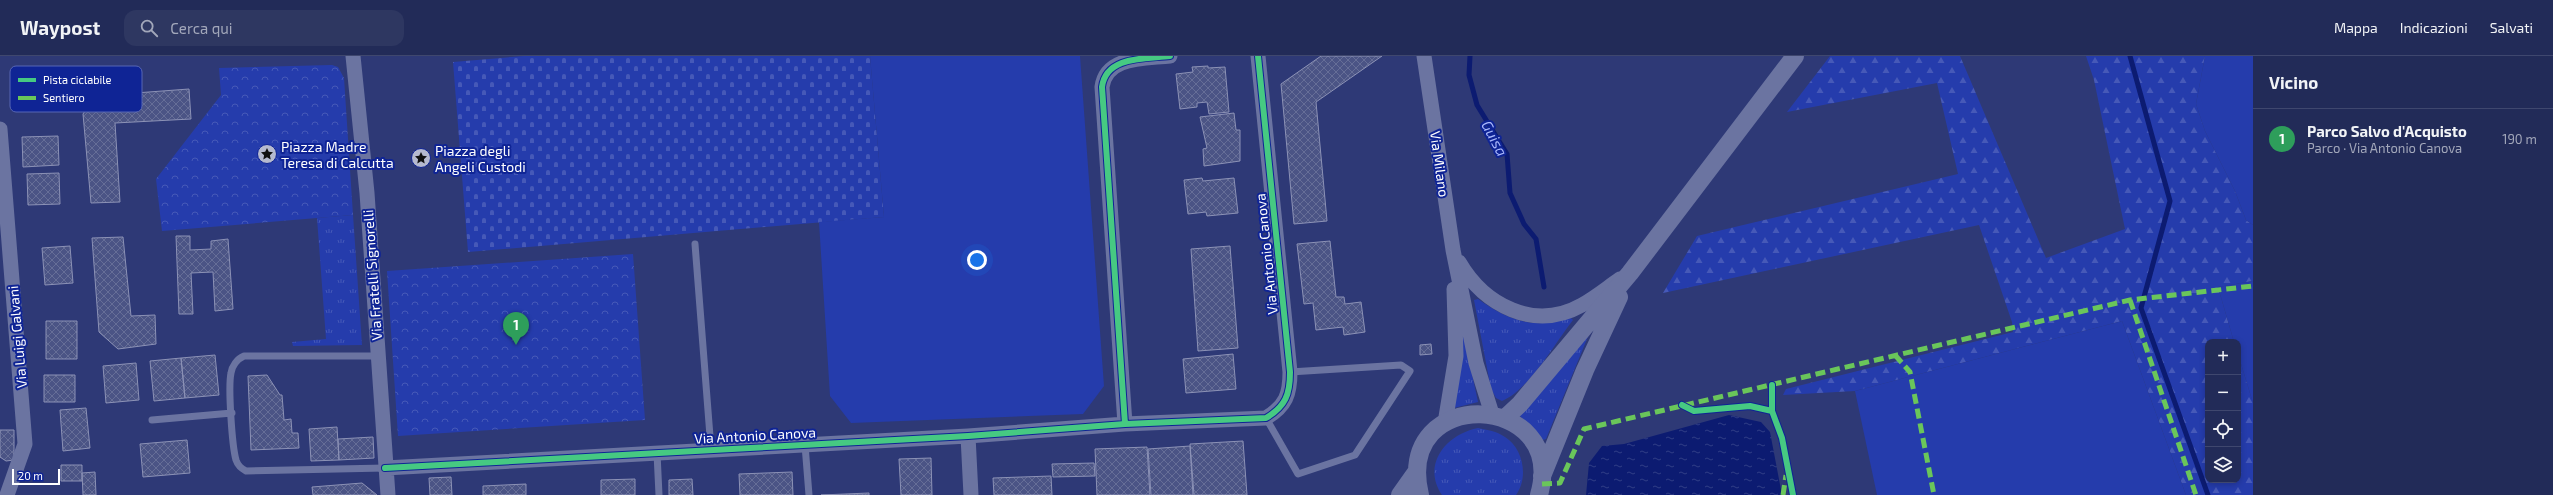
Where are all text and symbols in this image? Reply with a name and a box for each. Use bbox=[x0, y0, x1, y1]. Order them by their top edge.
search box bbox=[124, 10, 404, 46]
text: Waypost bbox=[20, 16, 100, 39]
icon: search bbox=[138, 17, 160, 39]
text: Cerca qui bbox=[170, 19, 232, 37]
text: Mappa bbox=[2334, 19, 2378, 36]
text: Indicazioni bbox=[2400, 19, 2468, 36]
text: Salvati bbox=[2490, 19, 2533, 36]
legend bbox=[10, 66, 142, 112]
text: Vicino bbox=[2269, 72, 2318, 92]
text: Pista ciclabile bbox=[43, 73, 112, 86]
text: Sentiero bbox=[43, 91, 85, 104]
water label: Guisa bbox=[1478, 117, 1512, 159]
text: Parco Salvo d'Acquisto bbox=[2307, 122, 2467, 140]
street label: Via Milano bbox=[1427, 130, 1453, 198]
text: 1 bbox=[2279, 131, 2285, 147]
text: 190 m bbox=[2502, 131, 2537, 147]
place label: Piazza Madre Teresa di Calcutta bbox=[281, 138, 394, 171]
text: Parco · Via Antonio Canova bbox=[2307, 140, 2462, 156]
place label: Piazza degli Angeli Custodi bbox=[435, 142, 526, 175]
place icon: Piazza Madre Teresa di Calcutta bbox=[256, 143, 278, 165]
place icon: Piazza degli Angeli Custodi bbox=[410, 147, 432, 169]
street label: Via Antonio Canova bbox=[1251, 192, 1281, 316]
street label: Via Fratelli Signorelli bbox=[359, 209, 385, 341]
your location bbox=[967, 250, 987, 270]
street label: Via Luigi Galvani bbox=[4, 285, 30, 389]
pin: 1 bbox=[503, 312, 529, 345]
map controls bbox=[2205, 339, 2241, 483]
button: + bbox=[2205, 339, 2241, 375]
button: − bbox=[2205, 375, 2241, 411]
button: locate bbox=[2205, 411, 2241, 447]
street label: Via Antonio Canova bbox=[694, 423, 816, 447]
button: layers bbox=[2205, 447, 2241, 483]
scale bar bbox=[12, 467, 60, 486]
text: 20 m bbox=[18, 469, 43, 482]

